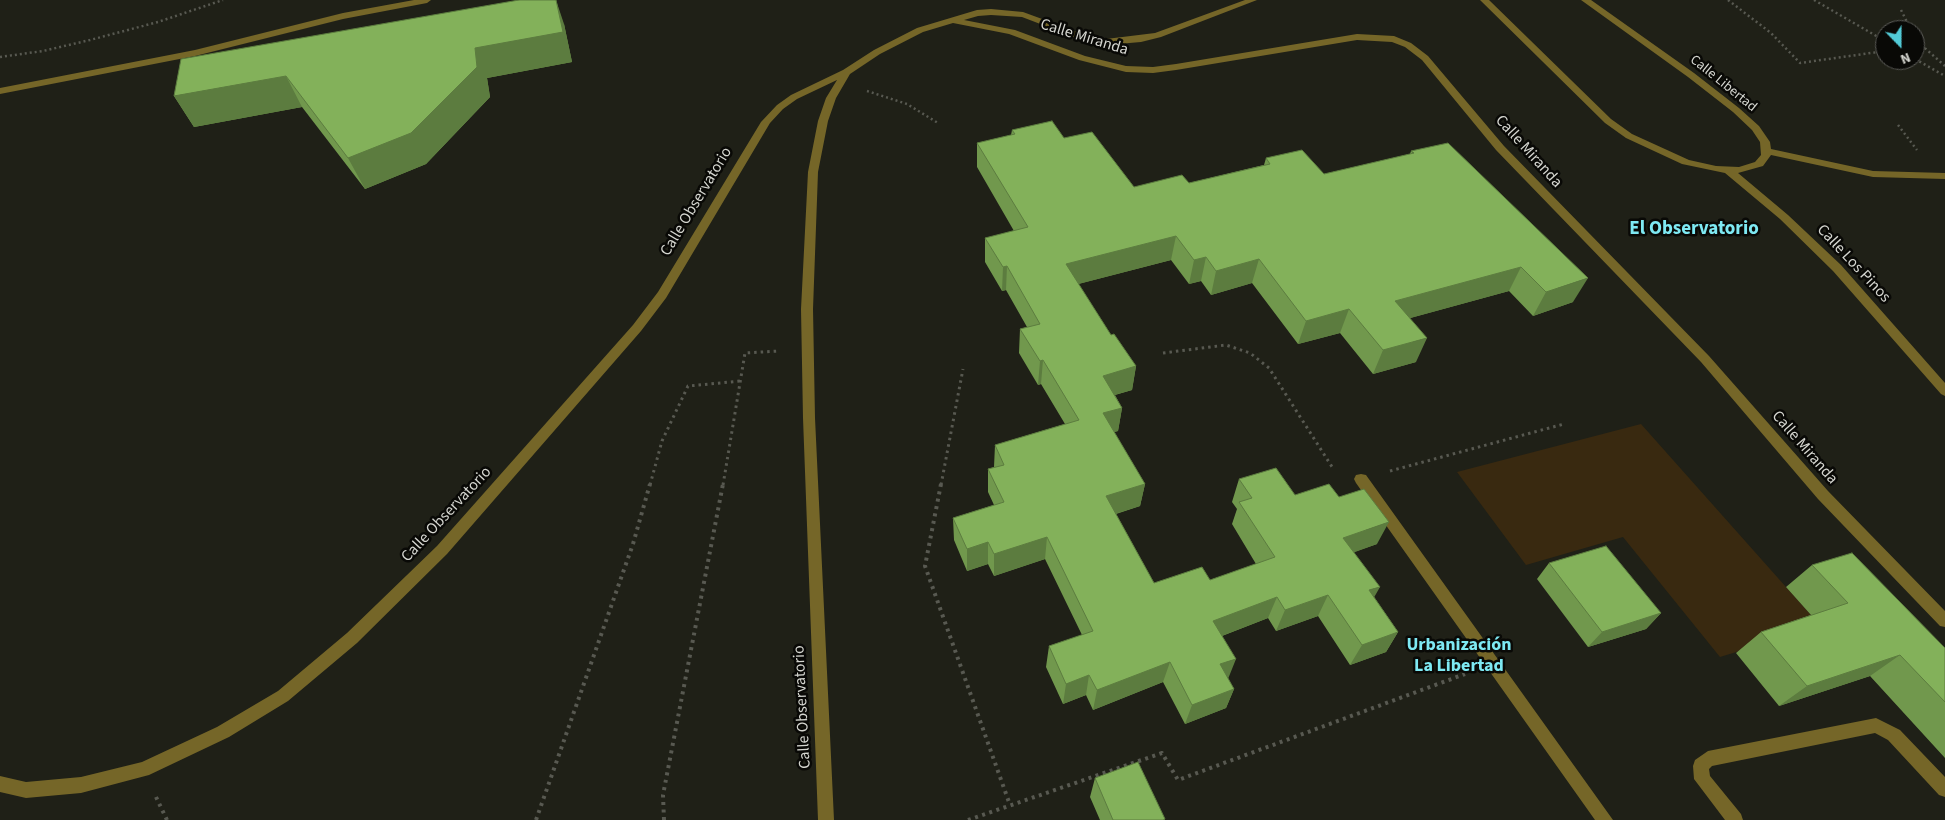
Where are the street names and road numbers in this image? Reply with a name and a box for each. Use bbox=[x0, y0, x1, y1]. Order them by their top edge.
street label: Calle Miranda bbox=[1038, 16, 1130, 60]
street label: Calle Libertad bbox=[1686, 52, 1760, 116]
street label: Calle Miranda bbox=[1490, 112, 1566, 192]
street label: Calle Observatorio bbox=[657, 144, 737, 260]
street label: Calle Los Pinos bbox=[1812, 221, 1894, 307]
street label: Calle Miranda bbox=[1767, 407, 1841, 489]
street label: Calle Observatorio bbox=[398, 463, 496, 567]
street label: Calle Observatorio bbox=[790, 645, 816, 769]

